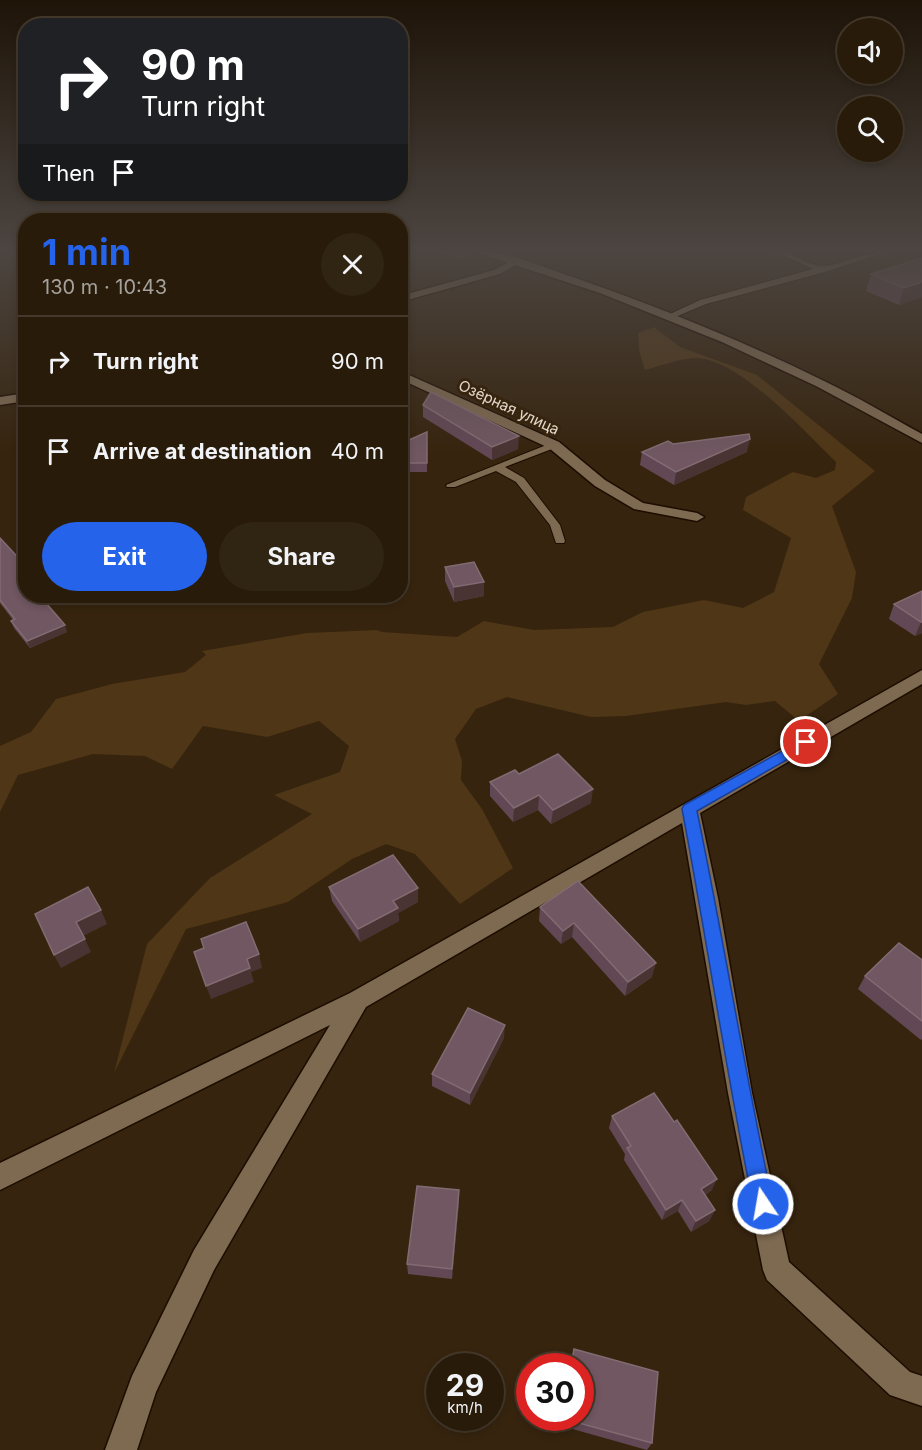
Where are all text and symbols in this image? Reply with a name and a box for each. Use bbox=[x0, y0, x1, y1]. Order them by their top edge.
map controls bbox=[837, 18, 903, 162]
button: sound bbox=[837, 18, 903, 84]
text: 90 m bbox=[141, 39, 245, 90]
icon: right bbox=[42, 42, 120, 120]
text: Turn right bbox=[141, 90, 265, 123]
button: search bbox=[837, 96, 903, 162]
icon: arrive bbox=[107, 156, 140, 189]
text: Then bbox=[42, 160, 95, 186]
text: 1 min bbox=[42, 230, 131, 274]
button: close bbox=[321, 233, 384, 296]
text: 130 m · 10:43 bbox=[42, 275, 167, 299]
icon: right bbox=[42, 345, 75, 378]
text: Turn right bbox=[93, 348, 199, 374]
text: 90 m bbox=[331, 348, 384, 374]
street label: Озёрная улица bbox=[455, 375, 563, 439]
icon: arrive bbox=[42, 435, 75, 468]
text: Arrive at destination bbox=[93, 438, 312, 464]
text: 40 m bbox=[330, 438, 384, 464]
button: Exit bbox=[42, 522, 207, 591]
button: Share bbox=[219, 522, 384, 591]
pin bbox=[780, 716, 831, 767]
icon: arrive bbox=[789, 725, 822, 758]
position arrow bbox=[731, 1172, 795, 1236]
speed limit sign: 30 bbox=[516, 1353, 594, 1431]
text: 29 bbox=[446, 1367, 484, 1403]
text: km/h bbox=[447, 1398, 483, 1417]

